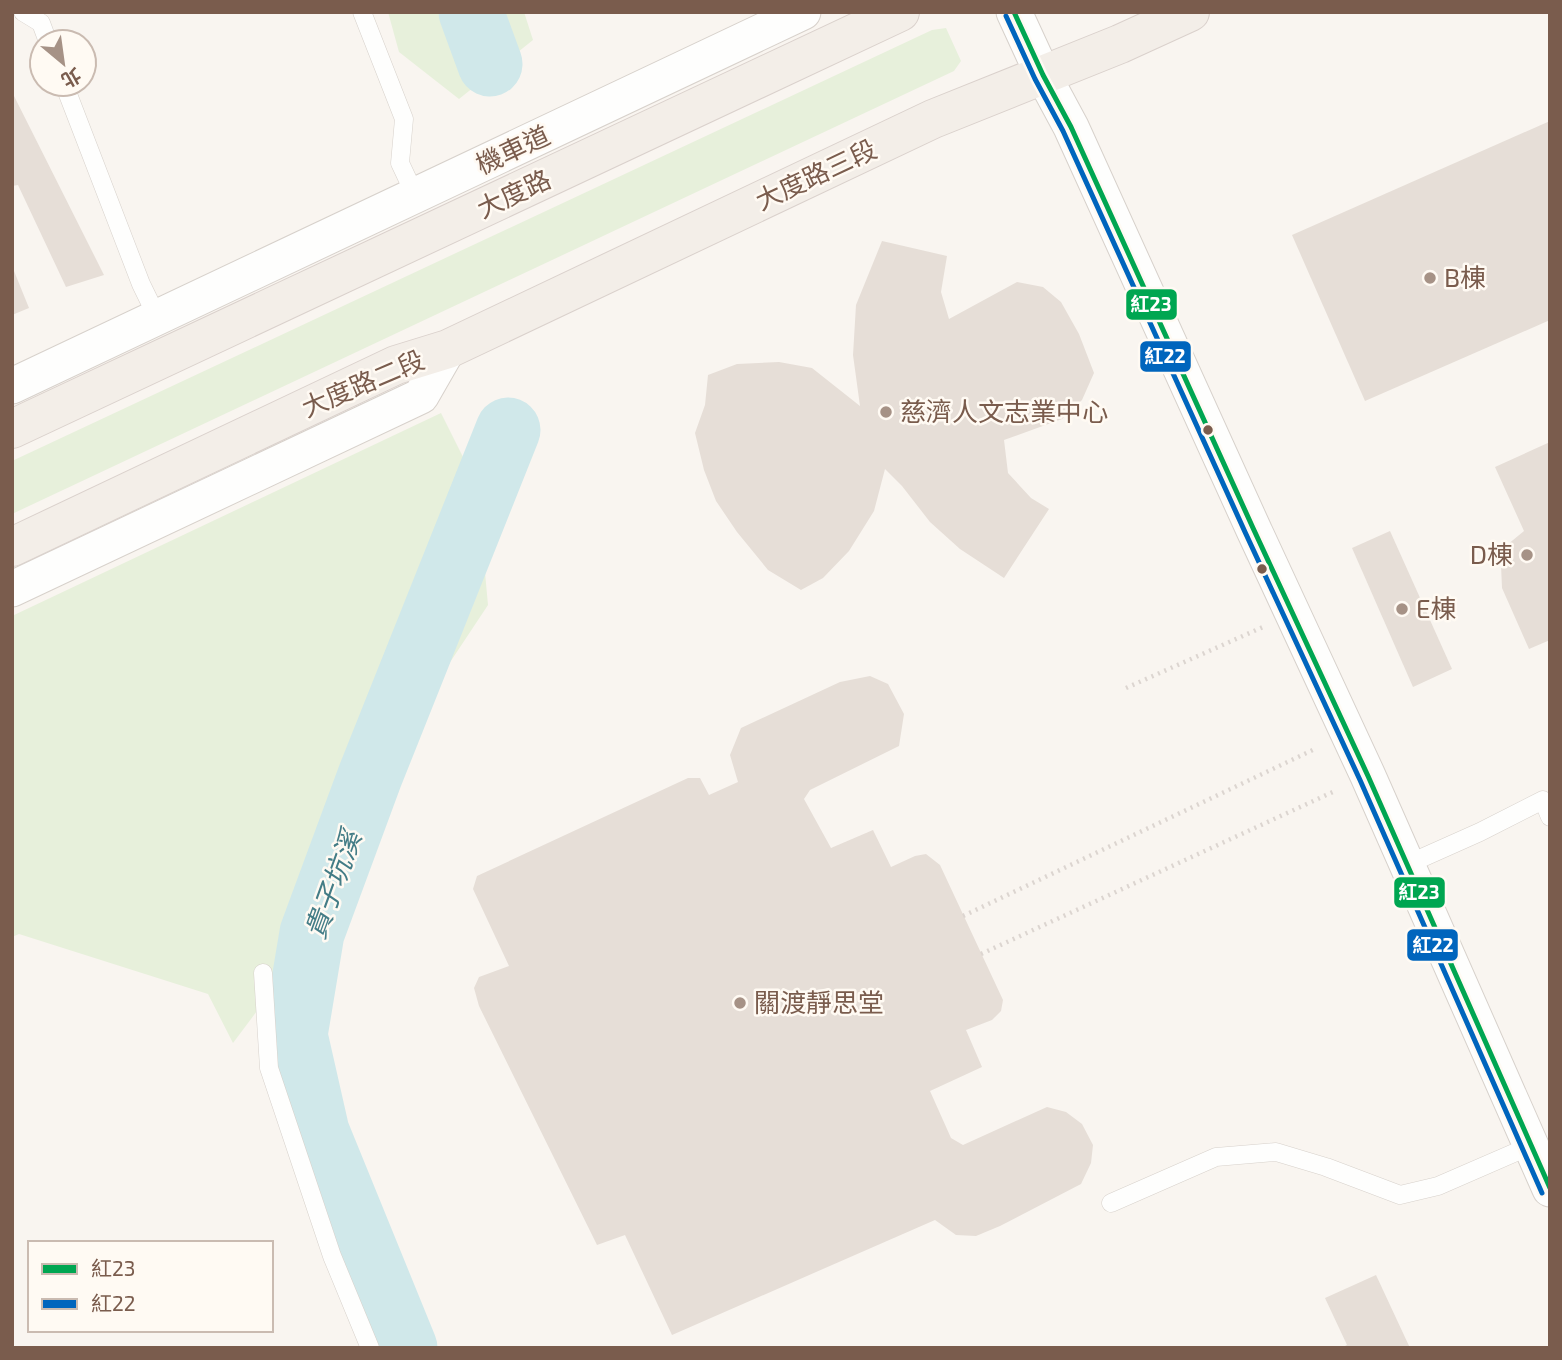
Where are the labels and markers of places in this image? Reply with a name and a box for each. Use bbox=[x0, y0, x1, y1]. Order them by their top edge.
place label: B棟 bbox=[1444, 261, 1486, 292]
marker: B棟 bbox=[1422, 270, 1438, 286]
place label: 慈濟人文志業中心 bbox=[900, 395, 1108, 426]
marker: 慈濟人文志業中心 bbox=[878, 404, 894, 420]
unlabelled marker bbox=[1201, 423, 1215, 437]
place label: D棟 bbox=[1470, 538, 1513, 569]
marker: D棟 bbox=[1519, 547, 1535, 563]
unlabelled marker bbox=[1255, 562, 1269, 576]
place label: E棟 bbox=[1416, 592, 1457, 623]
marker: E棟 bbox=[1394, 601, 1410, 617]
place label: 關渡靜思堂 bbox=[754, 986, 884, 1017]
marker: 關渡靜思堂 bbox=[732, 995, 748, 1011]

